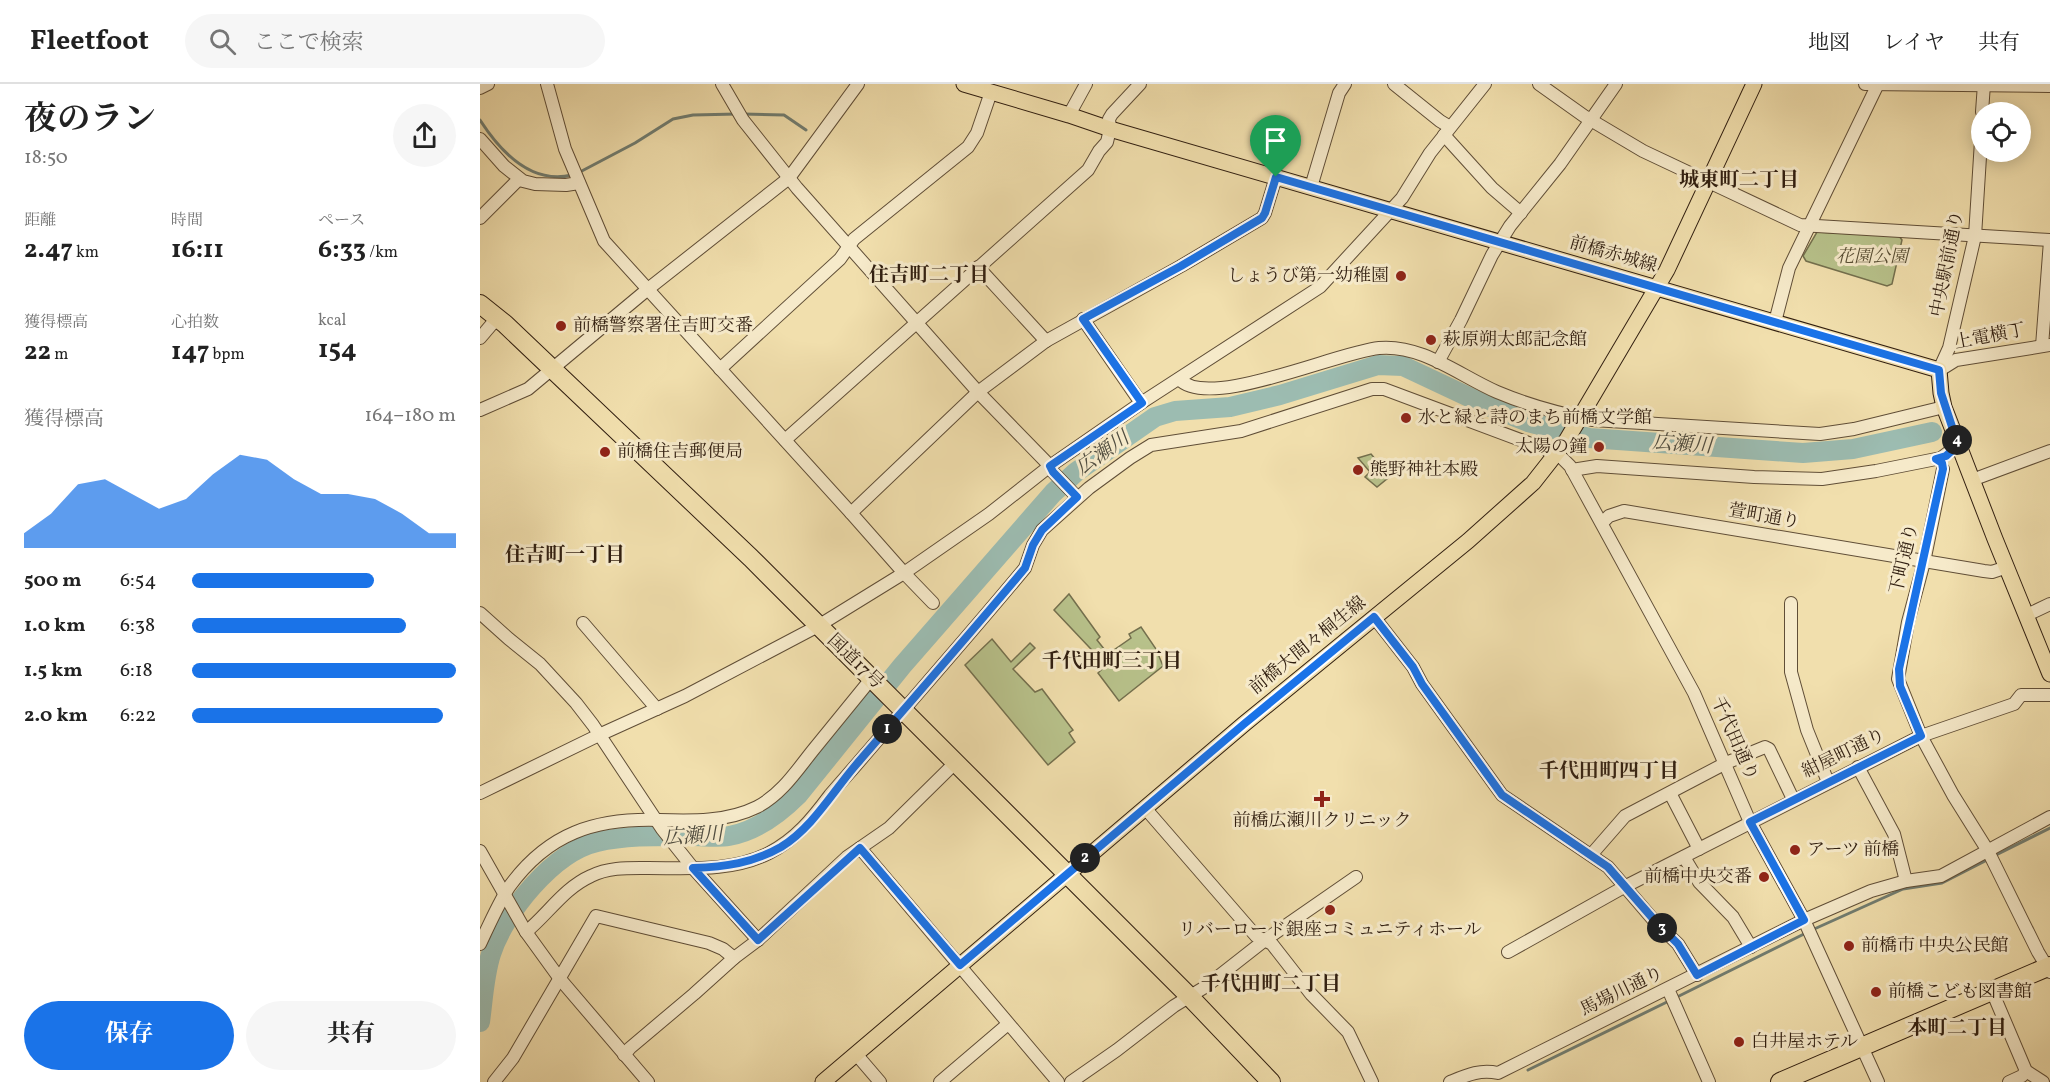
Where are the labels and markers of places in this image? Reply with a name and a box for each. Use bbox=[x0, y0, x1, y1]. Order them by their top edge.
pin bbox=[1250, 115, 1301, 177]
place label: しょうび第一幼稚園 bbox=[1227, 264, 1389, 289]
marker: しょうび第一幼稚園 bbox=[1394, 269, 1408, 283]
place label: 前橋警察署住吉町交番 bbox=[573, 314, 753, 339]
marker: 前橋警察署住吉町交番 bbox=[554, 319, 568, 333]
place label: 萩原朔太郎記念館 bbox=[1443, 328, 1587, 353]
marker: 萩原朔太郎記念館 bbox=[1424, 333, 1438, 347]
place label: 水と緑と詩のまち前橋文学館 bbox=[1418, 406, 1652, 431]
marker: 水と緑と詩のまち前橋文学館 bbox=[1399, 411, 1413, 425]
pin: 4 bbox=[1942, 425, 1972, 455]
place label: 太陽の鐘 bbox=[1515, 435, 1587, 460]
place label: 前橋住吉郵便局 bbox=[617, 440, 743, 465]
marker: 太陽の鐘 bbox=[1592, 440, 1606, 454]
marker: 前橋住吉郵便局 bbox=[598, 445, 612, 459]
place label: 熊野神社本殿 bbox=[1370, 458, 1478, 483]
marker: 熊野神社本殿 bbox=[1351, 463, 1365, 477]
pin: 1 bbox=[872, 714, 902, 744]
marker: 前橋広瀬川クリニック bbox=[1313, 790, 1331, 808]
place label: 前橋広瀬川クリニック bbox=[1233, 809, 1411, 834]
place label: アーツ 前橋 bbox=[1807, 838, 1899, 863]
pin: 2 bbox=[1070, 843, 1100, 873]
marker: アーツ 前橋 bbox=[1788, 843, 1802, 857]
place label: 前橋中央交番 bbox=[1644, 865, 1752, 890]
marker: 前橋中央交番 bbox=[1757, 870, 1771, 884]
marker: リバーロード銀座コミュニティホール bbox=[1323, 903, 1337, 917]
pin: 3 bbox=[1647, 913, 1677, 943]
place label: リバーロード銀座コミュニティホール bbox=[1178, 918, 1482, 943]
place label: 前橋市 中央公民館 bbox=[1861, 934, 2009, 959]
marker: 前橋市 中央公民館 bbox=[1842, 939, 1856, 953]
place label: 前橋こども図書館 bbox=[1888, 980, 2032, 1005]
marker: 前橋こども図書館 bbox=[1869, 985, 1883, 999]
place label: 白井屋ホテル bbox=[1751, 1030, 1858, 1055]
marker: 白井屋ホテル bbox=[1732, 1035, 1746, 1049]

